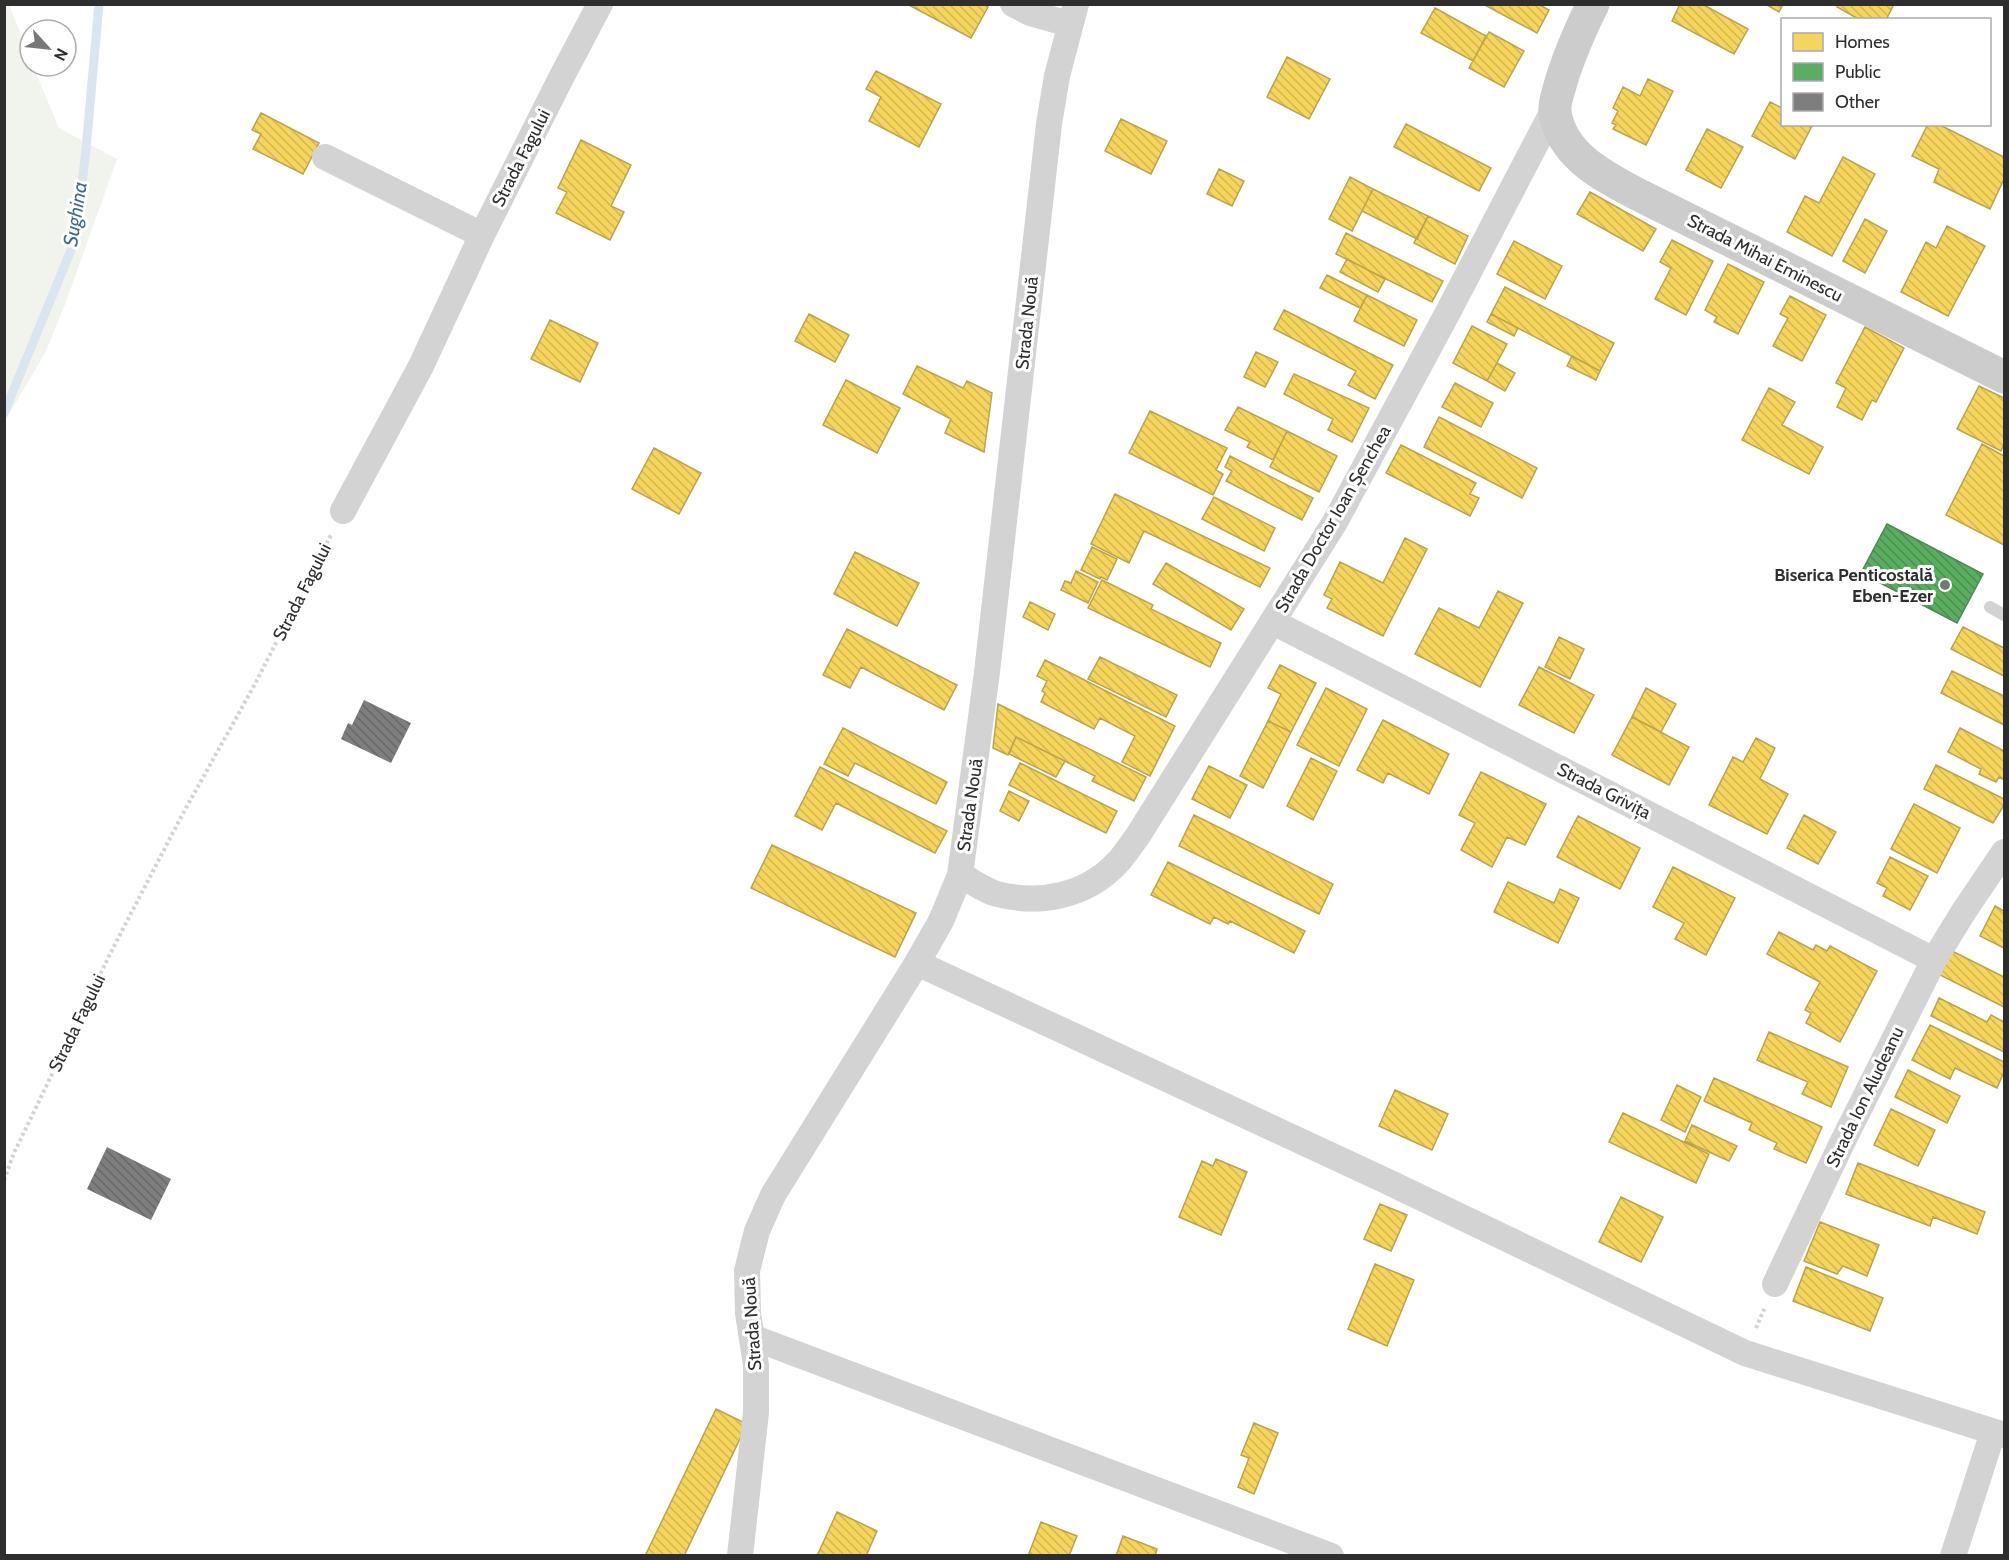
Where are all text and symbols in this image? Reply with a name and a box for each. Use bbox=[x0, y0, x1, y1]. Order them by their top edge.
north arrow bbox=[18, 18, 78, 78]
legend bbox=[1781, 18, 1991, 126]
text: Homes bbox=[1835, 31, 1890, 53]
text: N bbox=[50, 45, 72, 64]
text: Public bbox=[1835, 61, 1881, 83]
text: Other bbox=[1835, 91, 1880, 113]
street label: Strada Fagului bbox=[487, 106, 555, 210]
water label: Sughina bbox=[58, 180, 92, 248]
street label: Strada Mihai Eminescu bbox=[1684, 209, 1846, 307]
street label: Strada Nouă bbox=[1011, 275, 1043, 371]
street label: Strada Doctor Ioan Șenchea bbox=[1270, 421, 1396, 616]
street label: Strada Fagului bbox=[268, 540, 336, 644]
place label: Biserica Penticostală Eben-Ezer bbox=[1774, 564, 1933, 607]
marker: Biserica Penticostală Eben-Ezer bbox=[1938, 578, 1952, 592]
street label: Strada Nouă bbox=[953, 757, 987, 853]
street label: Strada Grivița bbox=[1553, 758, 1655, 825]
street label: Strada Fagului bbox=[44, 970, 110, 1076]
street label: Strada Ion Aludeanu bbox=[1821, 1023, 1909, 1171]
street label: Strada Nouă bbox=[738, 1276, 766, 1371]

